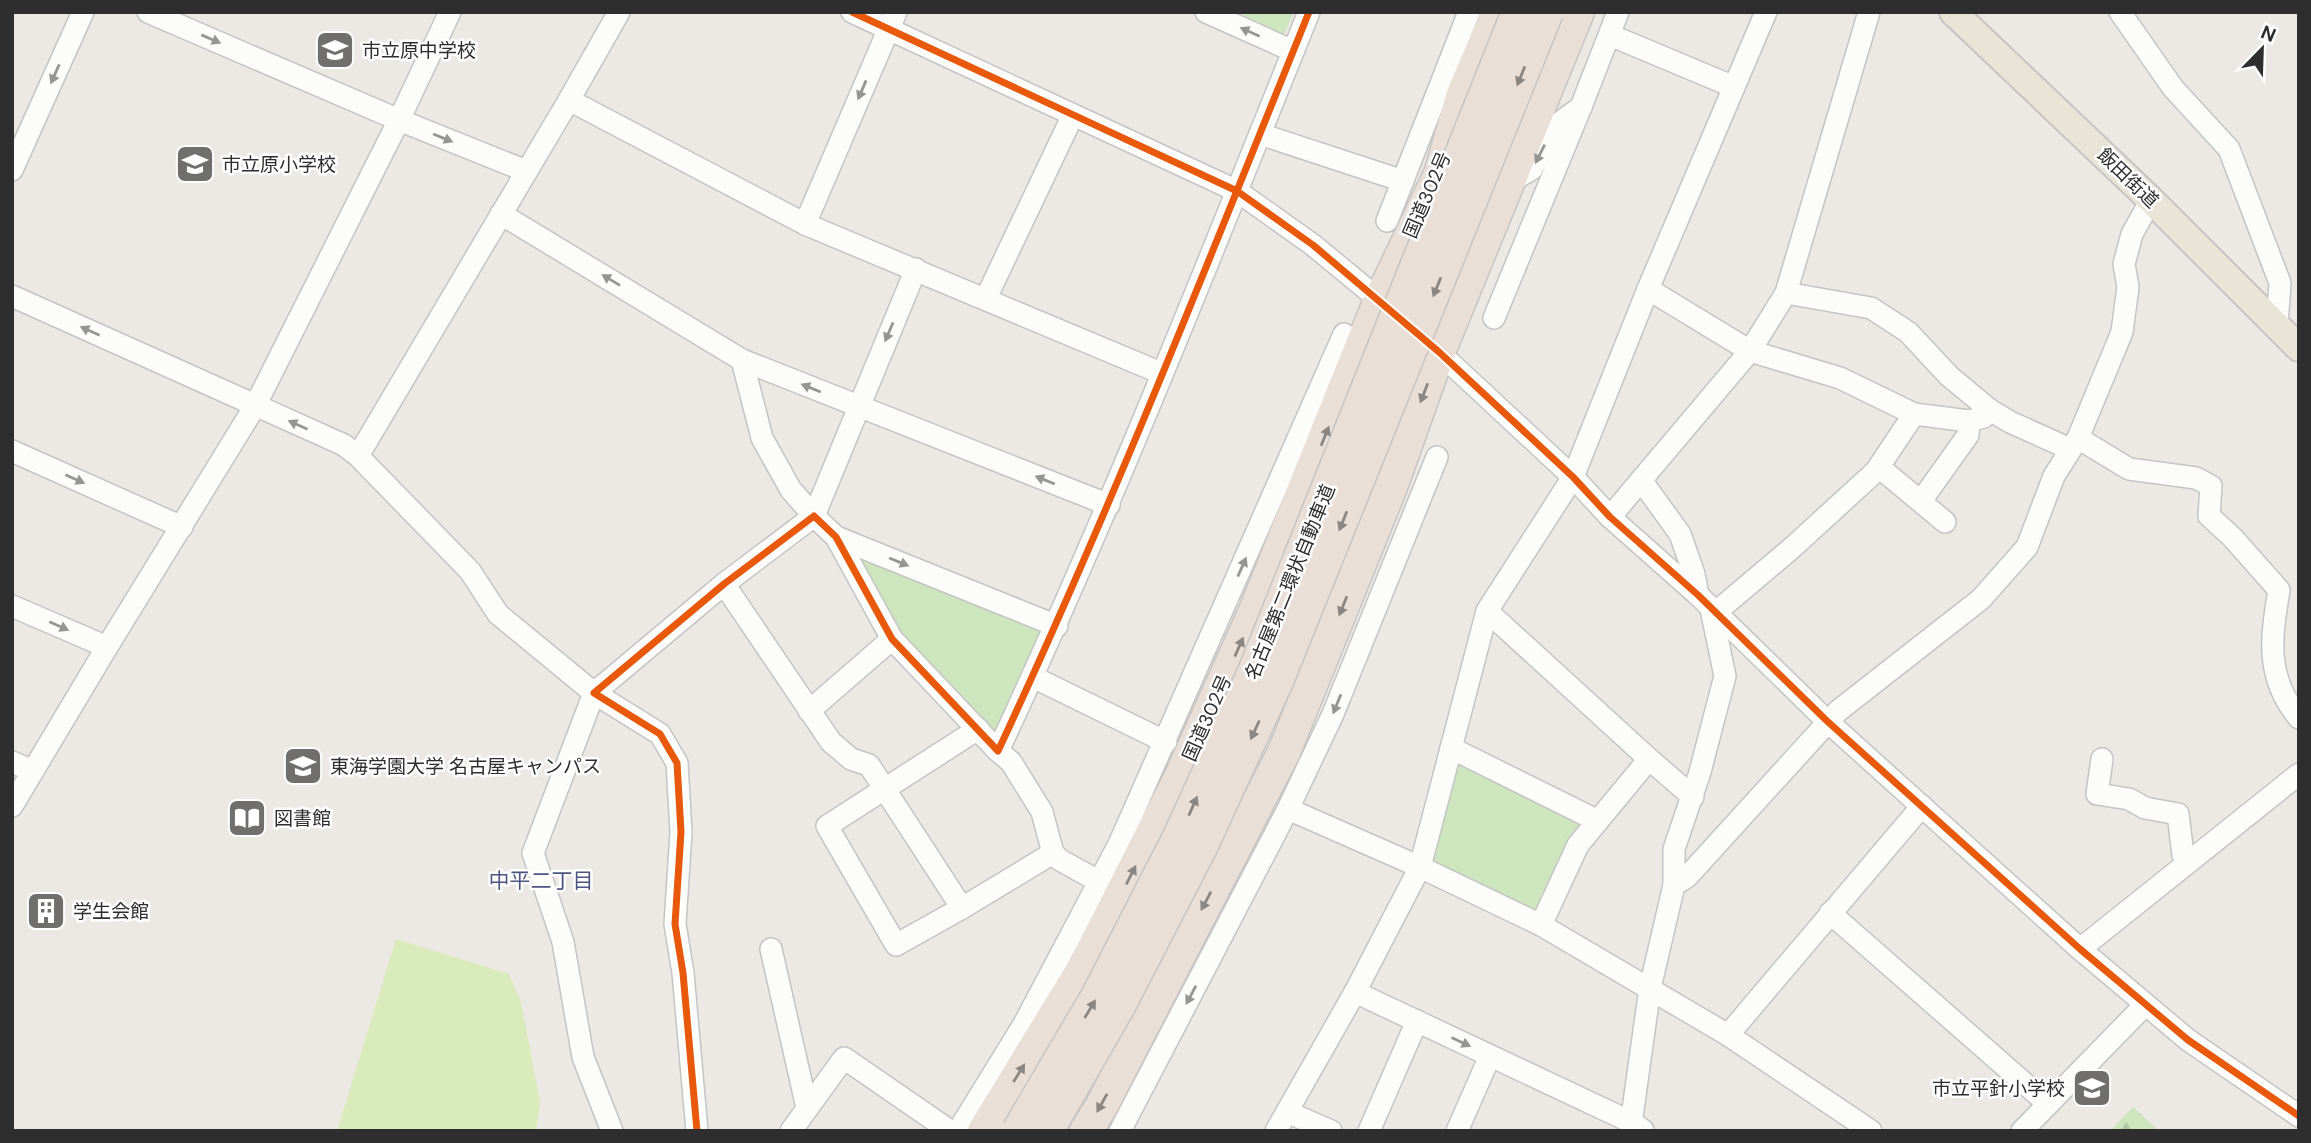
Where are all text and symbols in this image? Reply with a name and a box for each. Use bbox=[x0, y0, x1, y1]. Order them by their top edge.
north arrow bbox=[2227, 14, 2297, 84]
text: N bbox=[2257, 20, 2280, 48]
one-way arrow bbox=[1239, 26, 1260, 37]
school or university icon: 市立原中学校 bbox=[314, 29, 356, 71]
one-way arrow bbox=[201, 33, 221, 45]
place label: 市立原中学校 bbox=[362, 38, 476, 63]
one-way arrow bbox=[49, 64, 60, 85]
one-way arrow bbox=[1516, 65, 1527, 86]
one-way arrow bbox=[856, 80, 867, 101]
one-way arrow bbox=[433, 132, 454, 143]
school or university icon: 市立原小学校 bbox=[174, 143, 216, 185]
street label: 飯田街道 bbox=[2092, 143, 2164, 213]
one-way arrow bbox=[1534, 144, 1545, 164]
street label: 国道302号 bbox=[1398, 148, 1456, 242]
place label: 市立原小学校 bbox=[222, 152, 336, 177]
one-way arrow bbox=[602, 274, 621, 287]
one-way arrow bbox=[1432, 277, 1443, 298]
one-way arrow bbox=[884, 322, 895, 343]
one-way arrow bbox=[80, 325, 100, 337]
one-way arrow bbox=[800, 382, 821, 393]
one-way arrow bbox=[1418, 383, 1429, 404]
one-way arrow bbox=[287, 419, 308, 430]
one-way arrow bbox=[1320, 426, 1331, 447]
one-way arrow bbox=[64, 474, 85, 485]
one-way arrow bbox=[1035, 475, 1056, 486]
street label: 名古屋第二環状自動車道 bbox=[1239, 480, 1341, 684]
one-way arrow bbox=[1337, 510, 1348, 531]
one-way arrow bbox=[889, 557, 910, 568]
one-way arrow bbox=[1237, 557, 1248, 578]
one-way arrow bbox=[1337, 596, 1348, 617]
one-way arrow bbox=[49, 621, 70, 632]
one-way arrow bbox=[1233, 637, 1245, 657]
street label: 国道302号 bbox=[1177, 671, 1237, 765]
one-way arrow bbox=[1331, 694, 1343, 714]
one-way arrow bbox=[1249, 720, 1260, 741]
school or university icon: 東海学園大学 名古屋キャンパス bbox=[282, 745, 324, 787]
place label: 東海学園大学 名古屋キャンパス bbox=[330, 754, 601, 779]
one-way arrow bbox=[1187, 796, 1199, 816]
library icon: 図書館 bbox=[226, 797, 268, 839]
place label: 図書館 bbox=[274, 806, 331, 831]
one-way arrow bbox=[1126, 865, 1137, 885]
district label: 中平二丁目 bbox=[489, 867, 594, 895]
building icon: 学生会館 bbox=[25, 890, 67, 932]
one-way arrow bbox=[1200, 891, 1212, 911]
place label: 学生会館 bbox=[73, 899, 149, 924]
one-way arrow bbox=[1186, 985, 1197, 1005]
one-way arrow bbox=[1084, 999, 1096, 1018]
one-way arrow bbox=[1451, 1036, 1471, 1048]
one-way arrow bbox=[1013, 1063, 1026, 1082]
school or university icon: 市立平針小学校 bbox=[2071, 1067, 2113, 1109]
place label: 市立平針小学校 bbox=[1932, 1076, 2065, 1101]
one-way arrow bbox=[1096, 1093, 1108, 1113]

